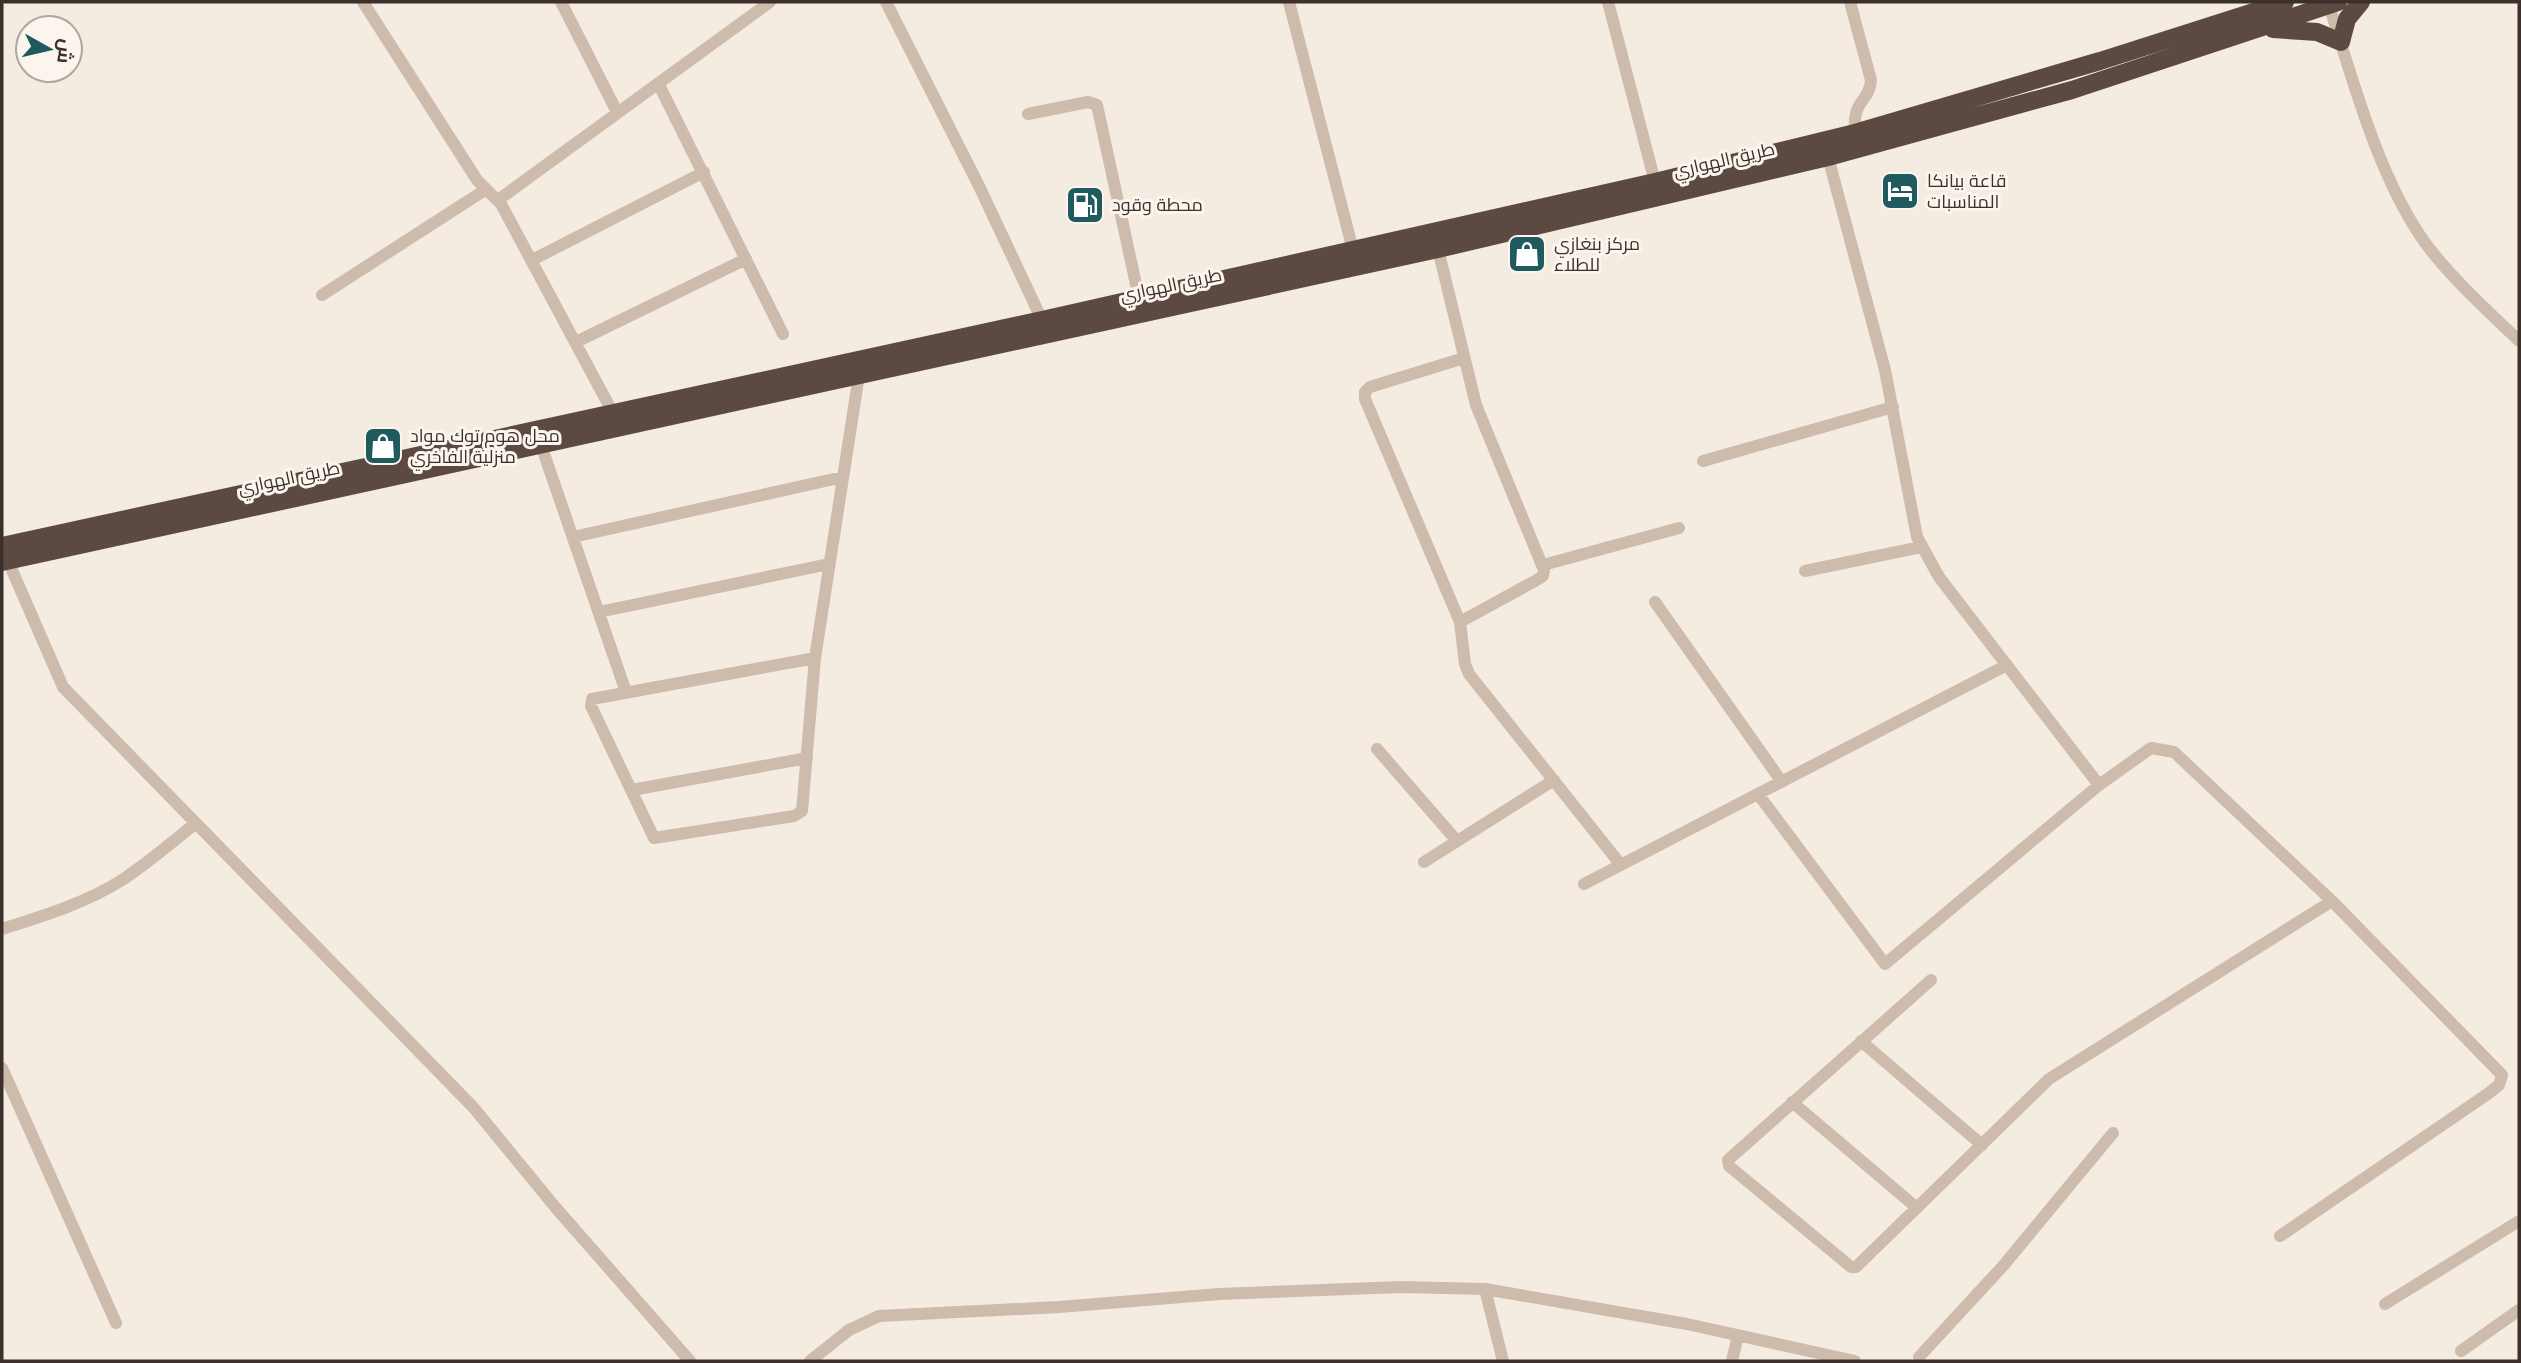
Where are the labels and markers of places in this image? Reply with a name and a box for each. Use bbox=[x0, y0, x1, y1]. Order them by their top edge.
hotel icon: قاعة بيانكا المناسبات bbox=[1879, 170, 1921, 212]
place label: قاعة بيانكا المناسبات bbox=[1927, 170, 2006, 213]
fuel station icon: محطة وقود bbox=[1064, 184, 1106, 226]
place label: محطة وقود bbox=[1112, 194, 1203, 216]
shop icon: مركز بنغازي للطلاء bbox=[1506, 233, 1548, 275]
place label: مركز بنغازي للطلاء bbox=[1554, 233, 1640, 276]
shop icon: محل هوم توك مواد منزلية الفاخري bbox=[362, 425, 404, 467]
place label: محل هوم توك مواد منزلية الفاخري bbox=[410, 425, 560, 471]

